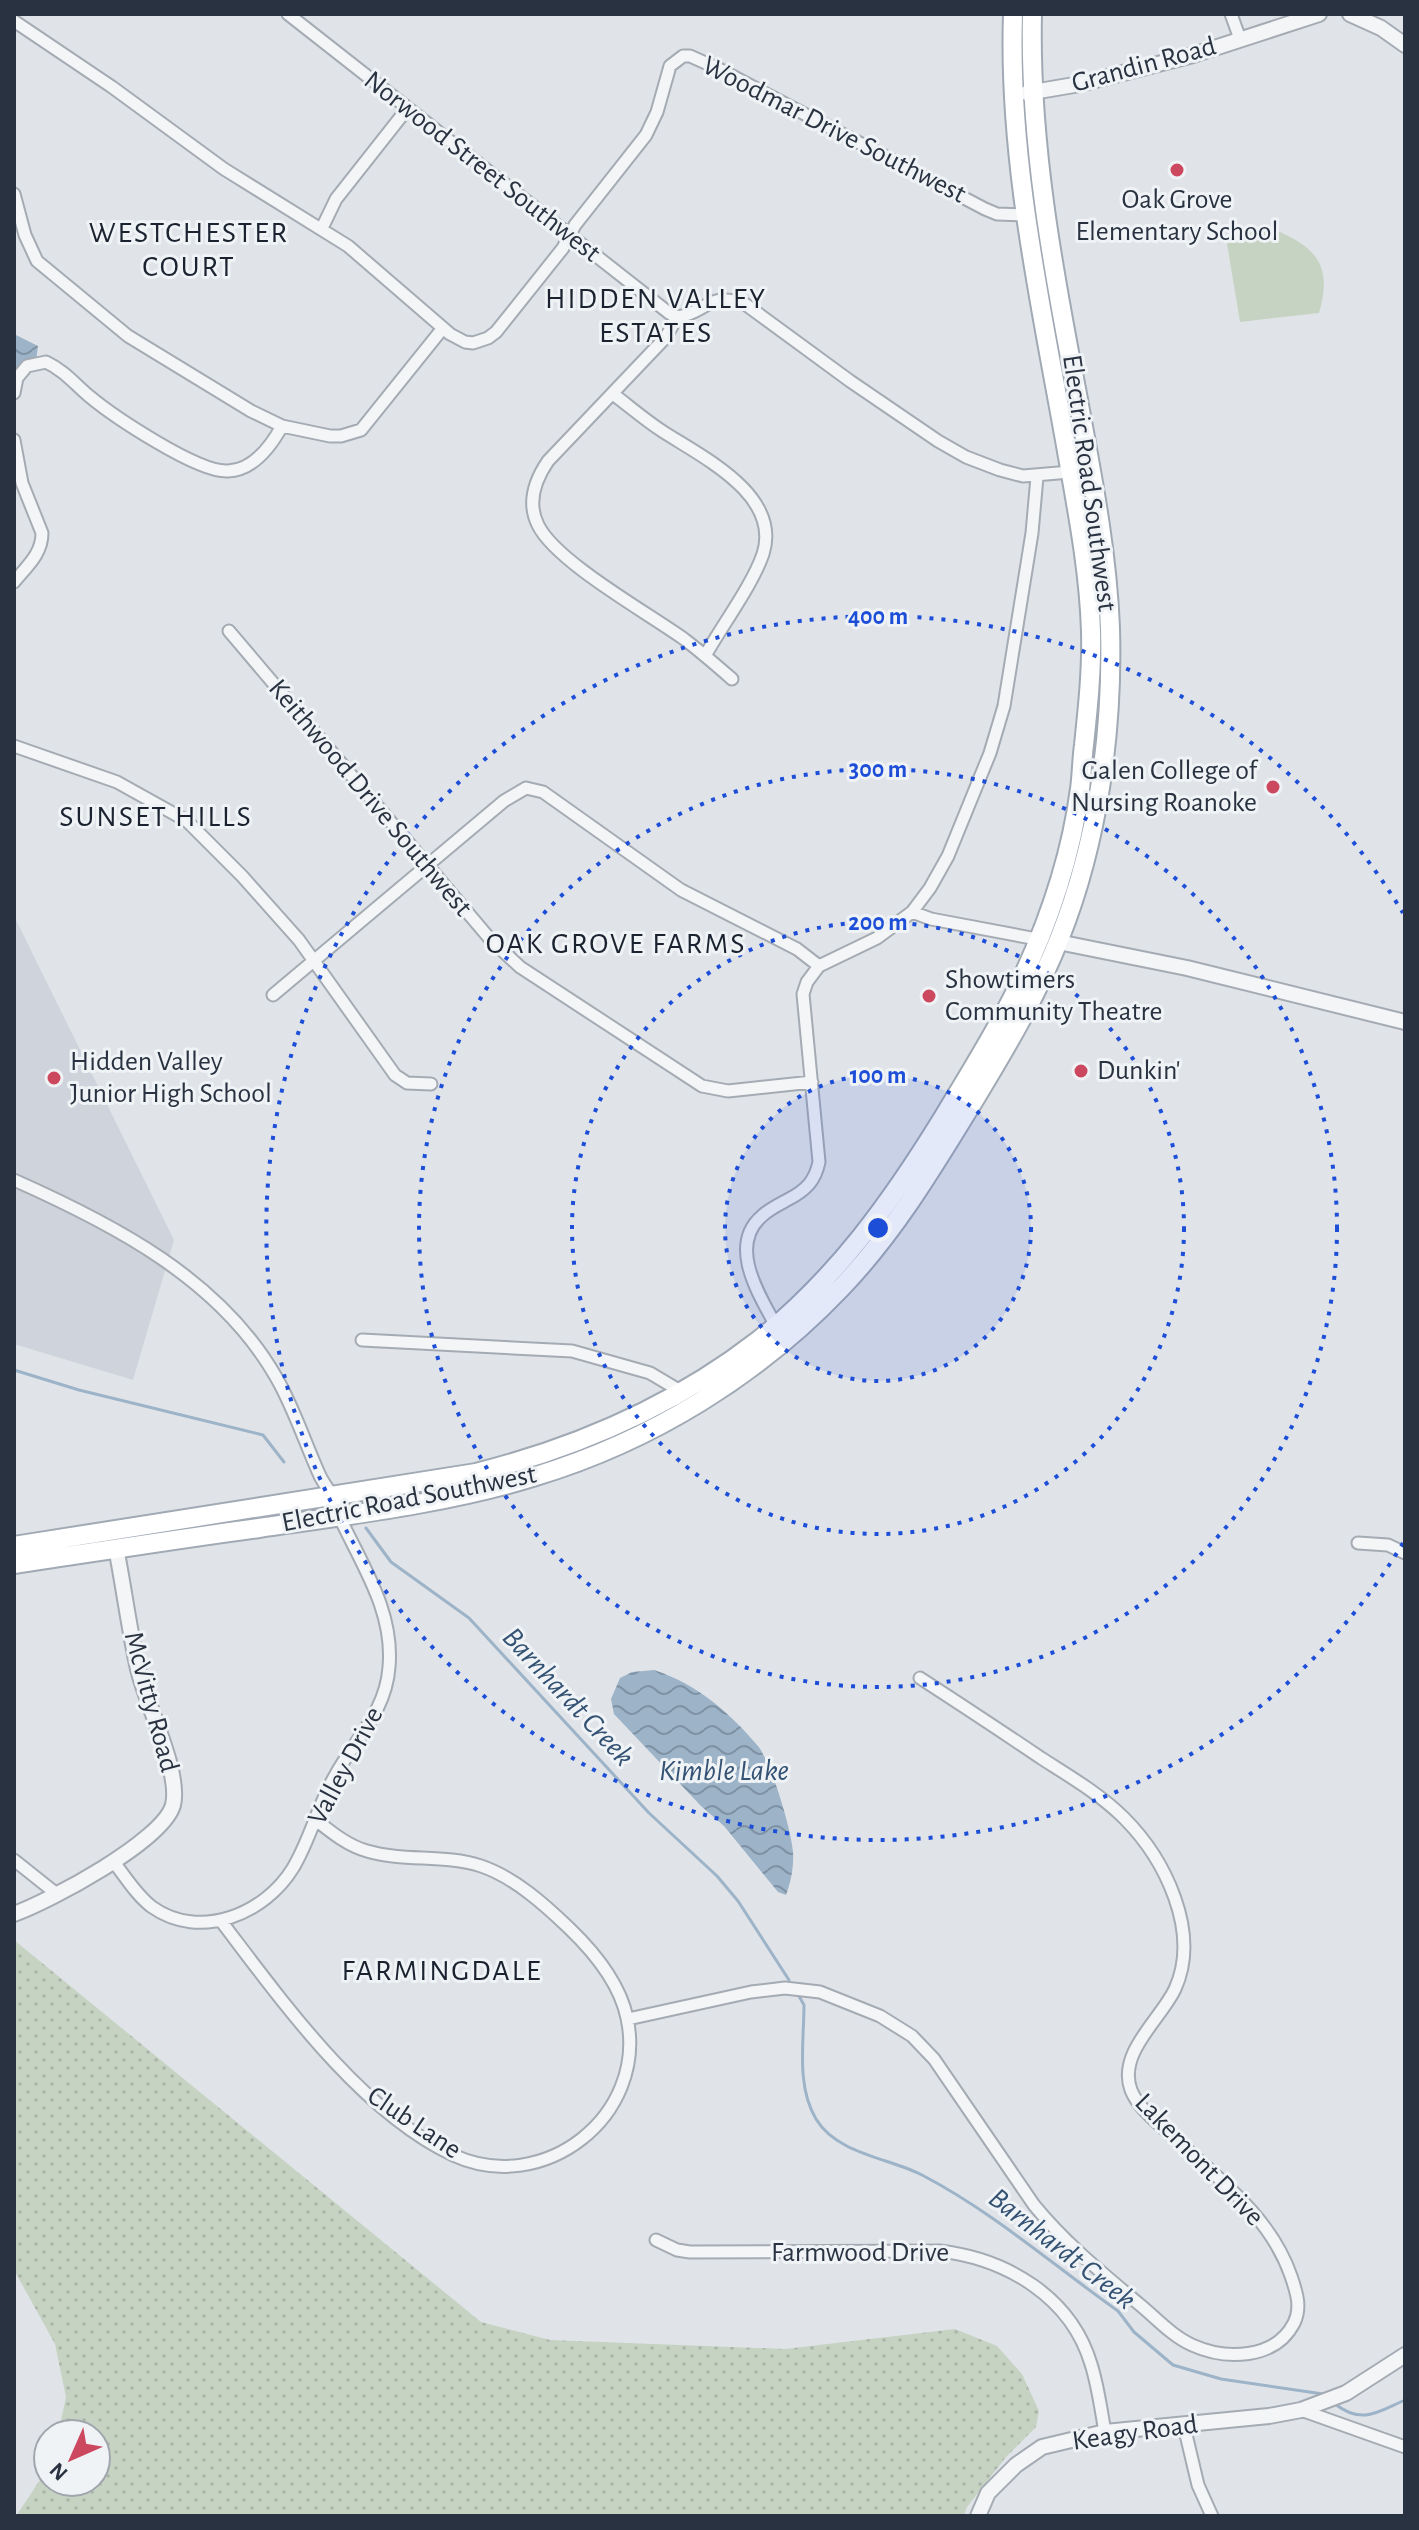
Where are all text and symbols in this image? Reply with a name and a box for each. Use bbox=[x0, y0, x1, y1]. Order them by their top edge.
street label: Grandin Road bbox=[1069, 32, 1219, 98]
street label: Woodmar Drive Southwest bbox=[698, 51, 970, 209]
street label: Norwood Street Southwest bbox=[359, 66, 605, 268]
marker: Oak Grove Elementary School bbox=[1168, 161, 1186, 179]
place label: Oak Grove Elementary School bbox=[1075, 186, 1279, 246]
district label: WESTCHESTER COURT bbox=[89, 218, 289, 282]
district label: HIDDEN VALLEY ESTATES bbox=[545, 284, 767, 348]
street label: Electric Road Southwest bbox=[1057, 353, 1121, 613]
text: 400 m bbox=[848, 605, 908, 629]
street label: Keithwood Drive Southwest bbox=[263, 674, 477, 922]
place label: Galen College of Nursing Roanoke bbox=[1071, 757, 1259, 817]
text: 300 m bbox=[849, 758, 907, 782]
marker: Galen College of Nursing Roanoke bbox=[1264, 778, 1282, 796]
district label: SUNSET HILLS bbox=[59, 802, 253, 832]
text: 200 m bbox=[848, 911, 908, 935]
district label: OAK GROVE FARMS bbox=[486, 929, 746, 959]
place label: Showtimers Community Theatre bbox=[945, 966, 1162, 1026]
marker: Showtimers Community Theatre bbox=[920, 987, 938, 1005]
place label: Hidden Valley Junior High School bbox=[70, 1048, 272, 1108]
place label: Dunkin' bbox=[1097, 1057, 1180, 1085]
marker: Dunkin' bbox=[1072, 1062, 1090, 1080]
text: 100 m bbox=[850, 1064, 906, 1088]
marker: Hidden Valley Junior High School bbox=[45, 1069, 63, 1087]
centre of rings bbox=[864, 1214, 892, 1242]
street label: Electric Road Southwest bbox=[279, 1461, 539, 1537]
water label: Barnhardt Creek bbox=[497, 1622, 639, 1772]
street label: McVitty Road bbox=[119, 1629, 183, 1775]
street label: Valley Drive bbox=[303, 1703, 389, 1829]
water label: Kimble Lake bbox=[659, 1756, 789, 1786]
district label: FARMINGDALE bbox=[341, 1956, 543, 1986]
street label: Club Lane bbox=[362, 2082, 466, 2164]
street label: Lakemont Drive bbox=[1129, 2088, 1269, 2232]
water label: Barnhardt Creek bbox=[983, 2183, 1141, 2315]
street label: Farmwood Drive bbox=[771, 2239, 949, 2267]
street label: Keagy Road bbox=[1070, 2410, 1200, 2456]
north arrow bbox=[32, 2418, 112, 2498]
text: N bbox=[45, 2458, 72, 2485]

